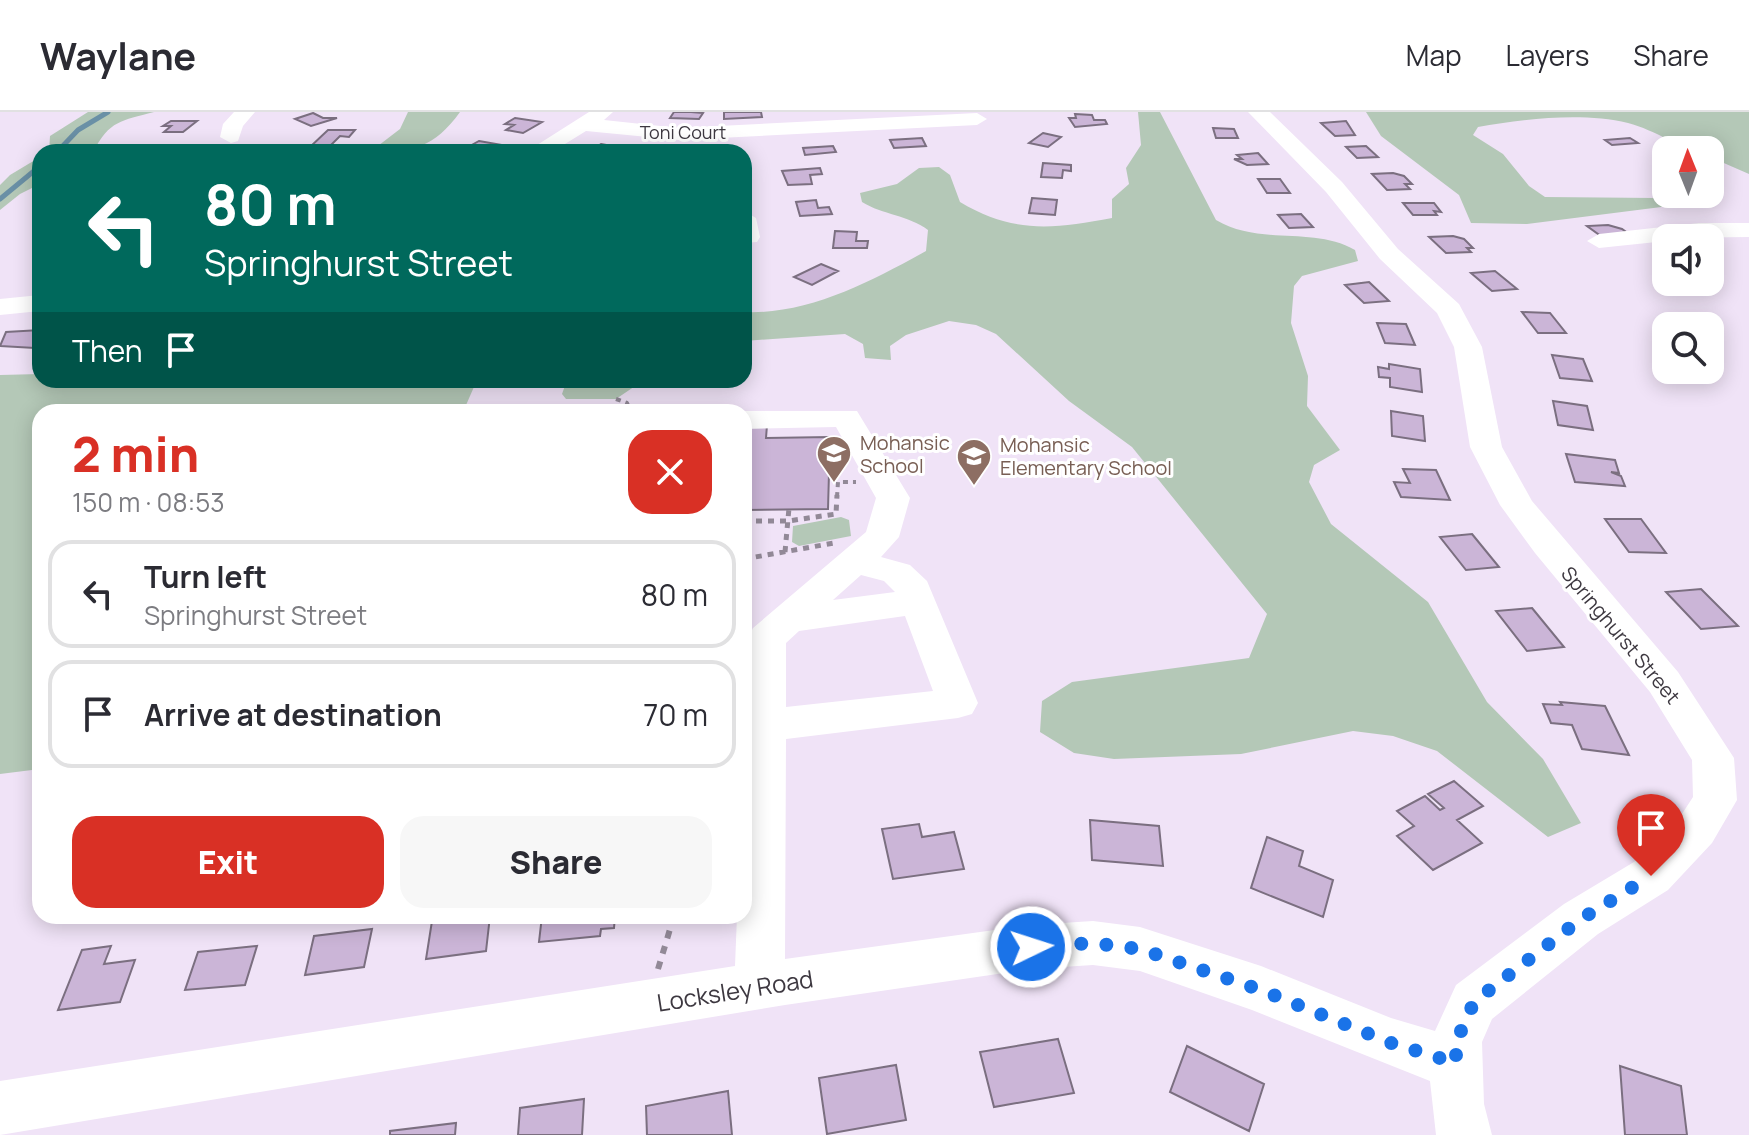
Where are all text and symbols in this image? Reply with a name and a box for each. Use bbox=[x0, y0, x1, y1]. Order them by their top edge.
text: Waylane bbox=[40, 29, 196, 81]
text: Map bbox=[1406, 36, 1462, 74]
text: Layers bbox=[1506, 36, 1589, 74]
text: Share bbox=[1633, 36, 1709, 74]
street label: Toni Court bbox=[640, 120, 726, 144]
north arrow bbox=[1652, 136, 1724, 208]
map controls bbox=[1652, 136, 1724, 384]
text: 80 m bbox=[204, 165, 337, 242]
icon: left bbox=[72, 176, 176, 280]
button: sound bbox=[1652, 224, 1724, 296]
text: Springhurst Street bbox=[204, 238, 513, 287]
button: search bbox=[1652, 312, 1724, 384]
icon: arrive bbox=[159, 328, 203, 372]
text: Then bbox=[72, 330, 143, 371]
text: 2 min bbox=[72, 421, 199, 486]
place label: Mohansic School bbox=[860, 429, 950, 479]
button: close bbox=[628, 430, 712, 514]
place label: Mohansic Elementary School bbox=[1000, 431, 1172, 481]
school or university icon: Mohansic School bbox=[815, 434, 853, 484]
school or university icon: Mohansic Elementary School bbox=[955, 437, 993, 487]
text: 150 m · 08:53 bbox=[72, 484, 225, 520]
text: Turn left bbox=[144, 556, 267, 597]
street label: Springhurst Street bbox=[1556, 561, 1686, 709]
icon: left bbox=[76, 572, 120, 616]
text: 80 m bbox=[641, 574, 708, 615]
text: Springhurst Street bbox=[144, 597, 367, 633]
icon: arrive bbox=[76, 692, 120, 736]
text: Arrive at destination bbox=[144, 694, 442, 735]
text: 70 m bbox=[643, 694, 708, 735]
pin bbox=[1617, 794, 1685, 876]
icon: arrive bbox=[1629, 806, 1673, 850]
button: Exit bbox=[72, 816, 384, 908]
button: Share bbox=[400, 816, 712, 908]
position arrow bbox=[989, 905, 1073, 989]
street label: Locksley Road bbox=[655, 961, 815, 1019]

